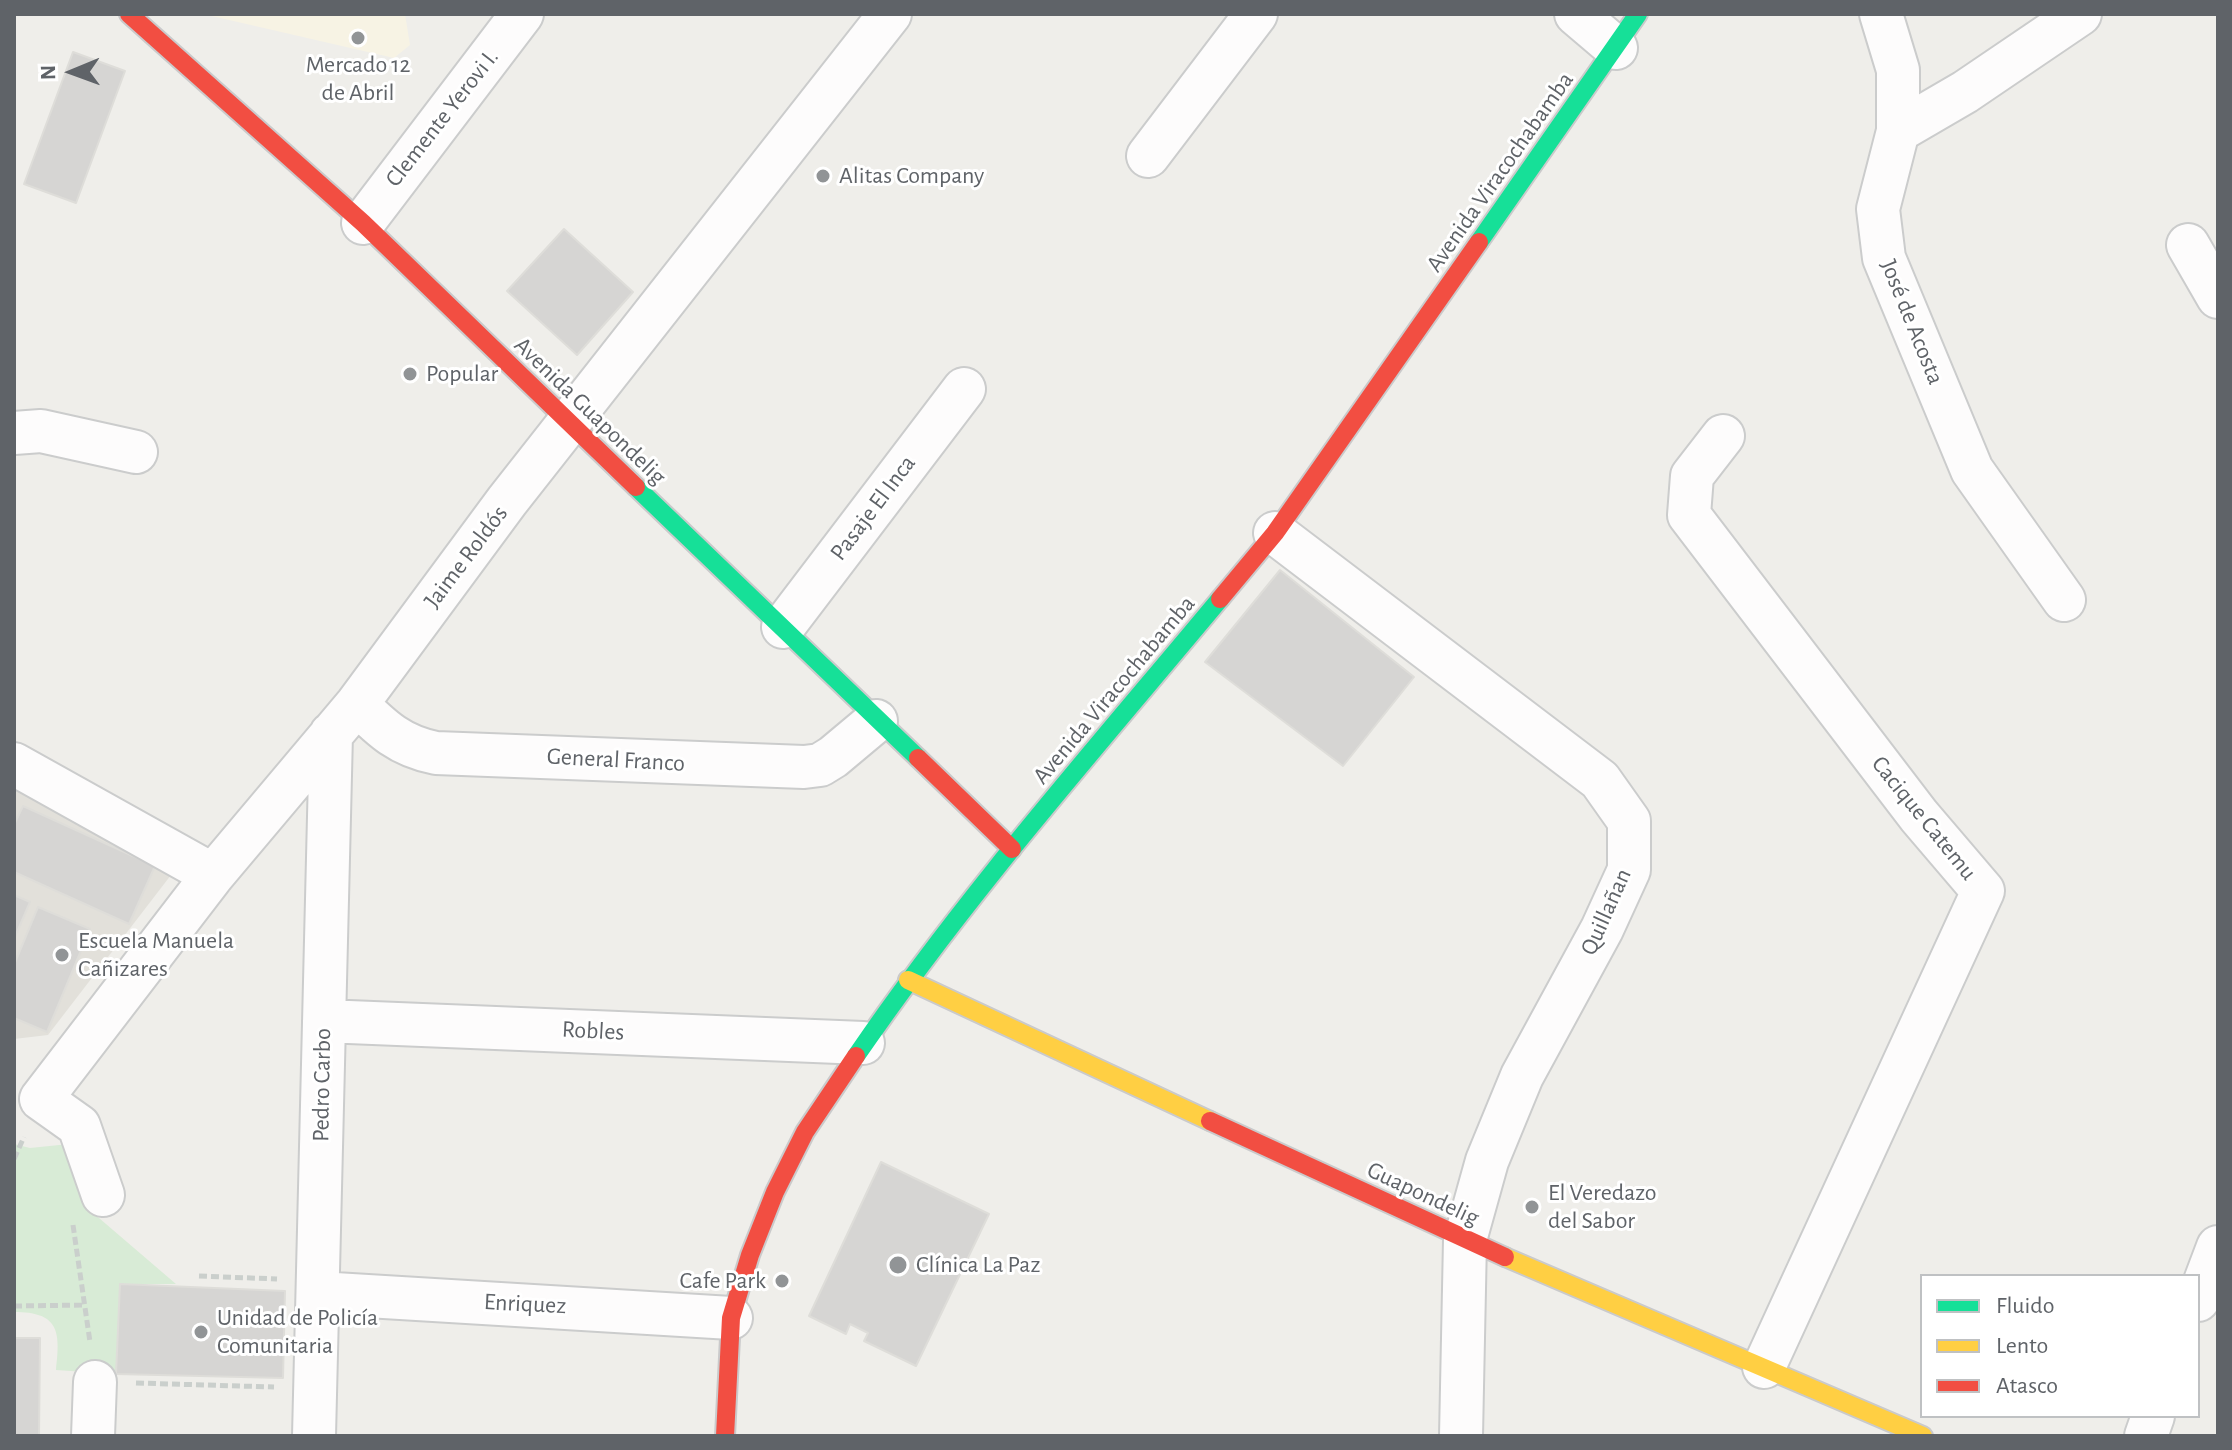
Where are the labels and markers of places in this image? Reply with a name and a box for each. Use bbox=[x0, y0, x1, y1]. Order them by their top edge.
marker: Mercado 12 de Abril bbox=[349, 29, 367, 47]
place label: Mercado 12 de Abril bbox=[306, 51, 410, 107]
place label: Alitas Company bbox=[839, 162, 984, 190]
marker: Alitas Company bbox=[814, 167, 832, 185]
place label: Popular bbox=[426, 360, 498, 388]
marker: Popular bbox=[401, 365, 419, 383]
place label: Escuela Manuela Cañizares bbox=[78, 927, 234, 983]
marker: Escuela Manuela Cañizares bbox=[53, 946, 71, 964]
place label: El Veredazo del Sabor bbox=[1548, 1179, 1657, 1235]
marker: El Veredazo del Sabor bbox=[1523, 1198, 1541, 1216]
place label: Clínica La Paz bbox=[916, 1251, 1040, 1279]
marker: Clínica La Paz bbox=[887, 1254, 909, 1276]
place label: Cafe Park bbox=[679, 1267, 766, 1295]
marker: Cafe Park bbox=[773, 1272, 791, 1290]
place label: Unidad de Policía Comunitaria bbox=[217, 1304, 378, 1360]
marker: Unidad de Policía Comunitaria bbox=[192, 1323, 210, 1341]

